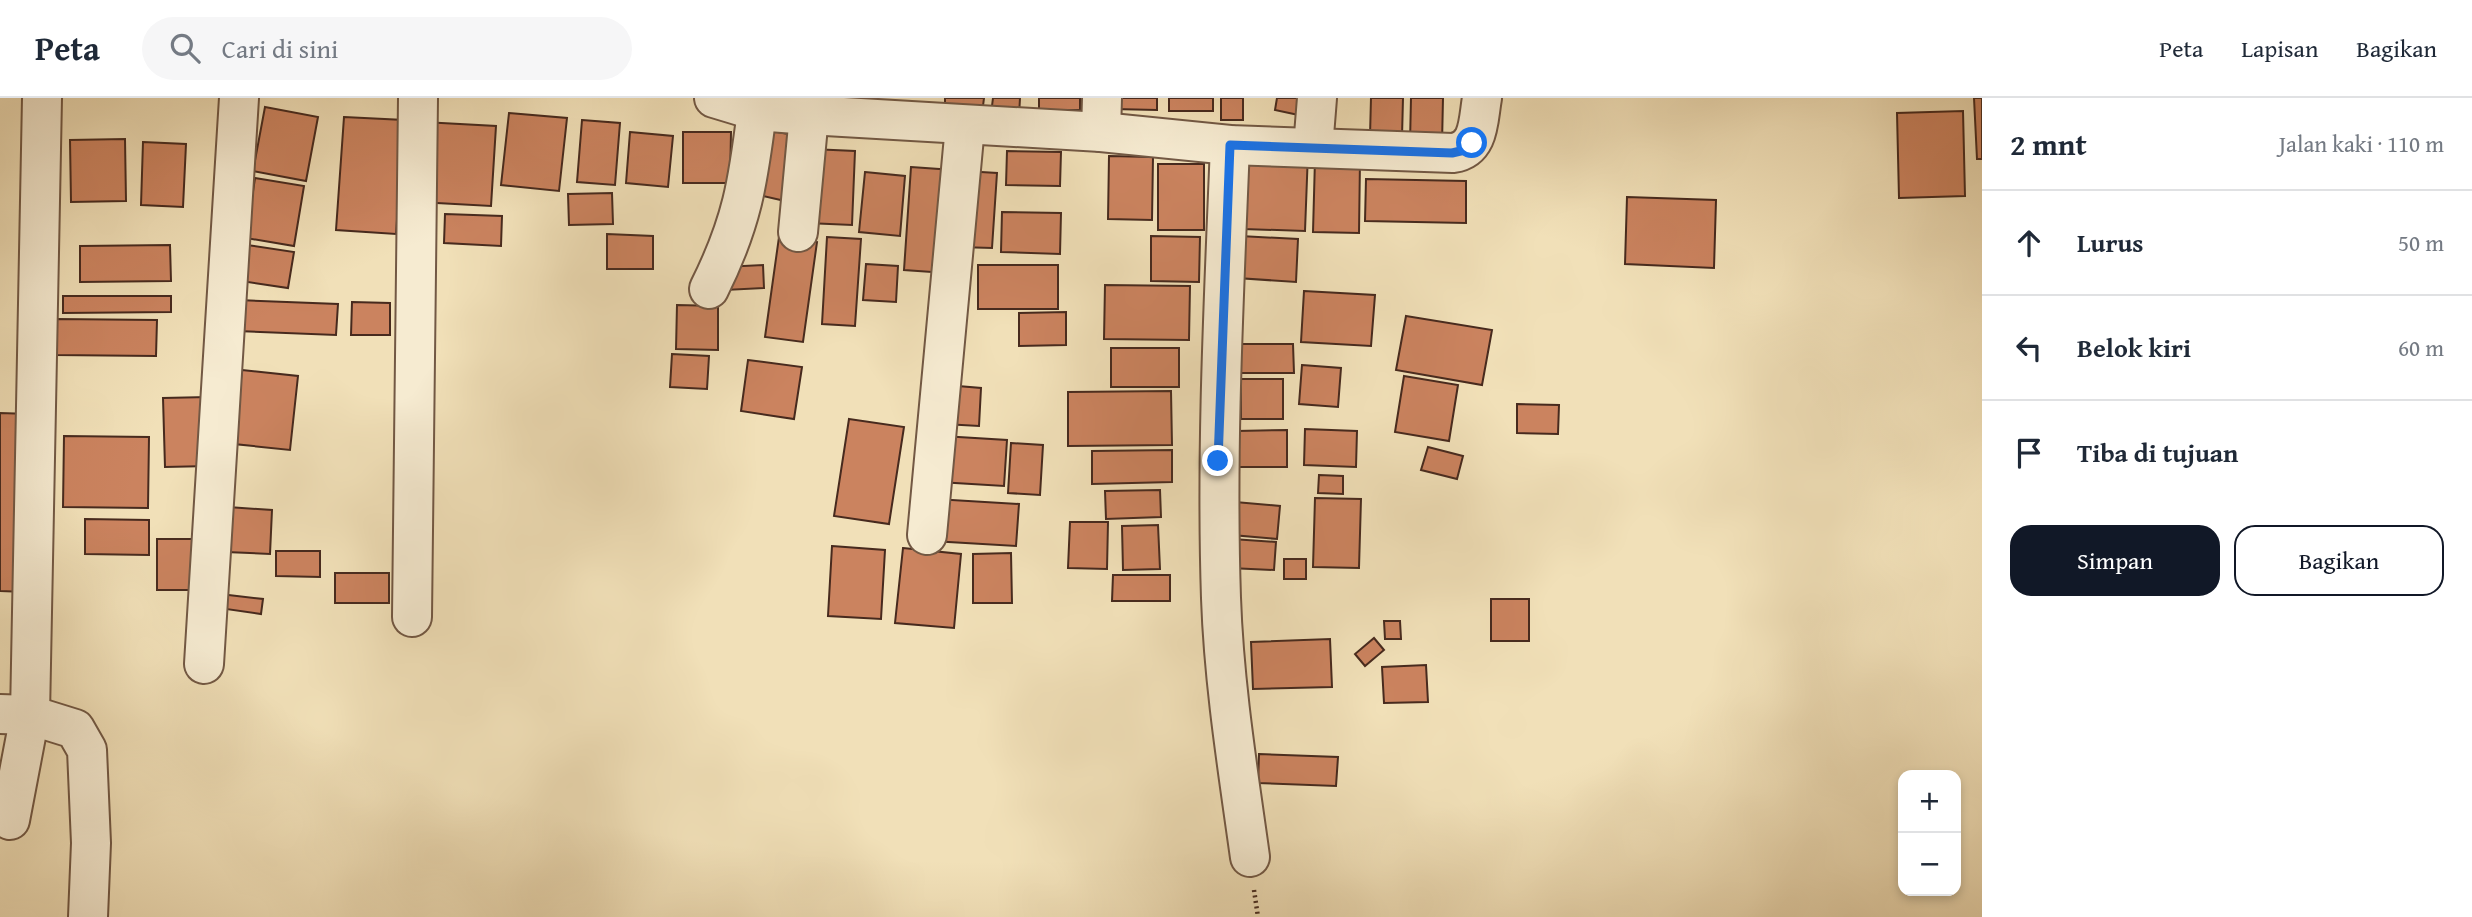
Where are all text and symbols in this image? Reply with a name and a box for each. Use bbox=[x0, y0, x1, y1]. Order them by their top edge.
search box bbox=[142, 17, 632, 80]
text: Peta bbox=[35, 24, 100, 72]
icon: search bbox=[166, 29, 204, 67]
text: Cari di sini bbox=[222, 29, 338, 68]
text: Peta bbox=[2159, 31, 2203, 66]
text: Lapisan bbox=[2241, 31, 2318, 66]
text: Bagikan bbox=[2356, 31, 2437, 66]
text: 2 mnt bbox=[2010, 122, 2087, 166]
route start bbox=[1456, 127, 1487, 158]
text: Jalan kaki · 110 m bbox=[2279, 127, 2444, 160]
text: Lurus bbox=[2077, 223, 2143, 262]
icon: ahead bbox=[2010, 224, 2048, 262]
text: 50 m bbox=[2398, 226, 2444, 259]
text: Belok kiri bbox=[2077, 328, 2191, 367]
icon: left bbox=[2010, 329, 2048, 367]
text: 60 m bbox=[2398, 331, 2444, 364]
text: Tiba di tujuan bbox=[2077, 433, 2238, 472]
icon: arrive bbox=[2010, 434, 2048, 472]
route end bbox=[1202, 445, 1233, 476]
button: Simpan bbox=[2010, 525, 2220, 596]
button: Bagikan bbox=[2234, 525, 2444, 596]
map controls bbox=[1898, 770, 1961, 896]
button: + bbox=[1898, 770, 1961, 833]
button: − bbox=[1898, 833, 1961, 896]

